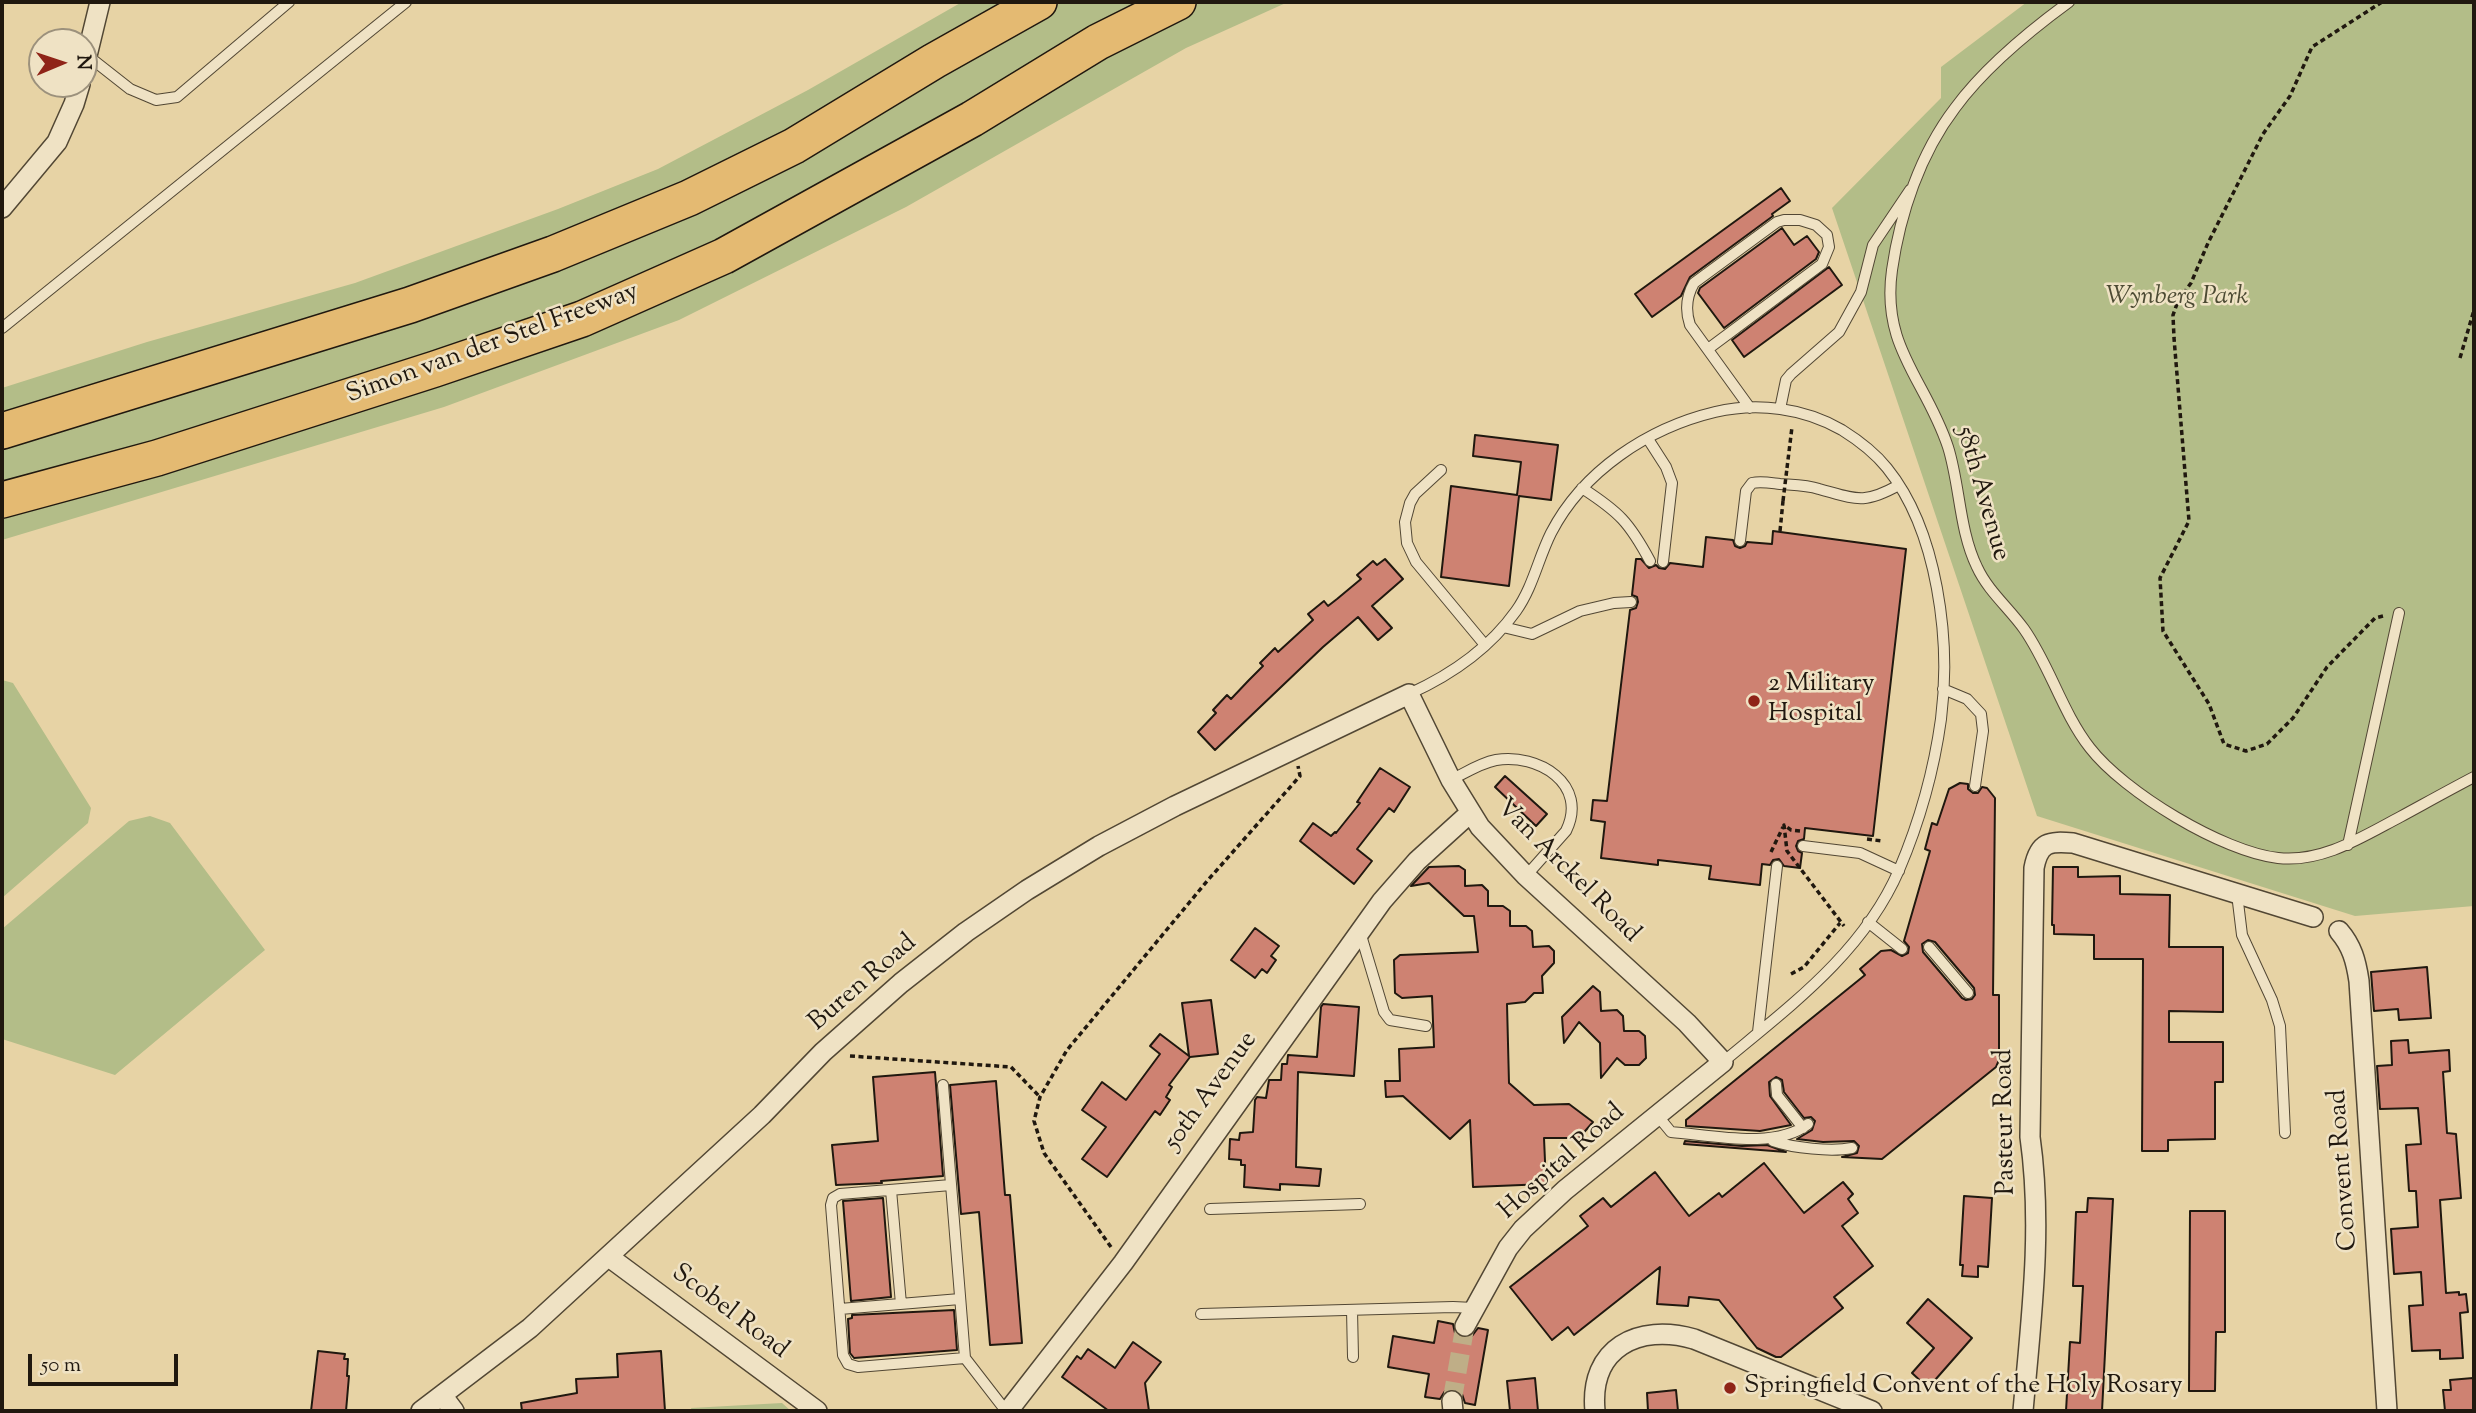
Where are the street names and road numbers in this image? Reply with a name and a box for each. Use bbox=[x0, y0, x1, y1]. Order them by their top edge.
street label: Simon van der Stel Freeway bbox=[343, 278, 643, 412]
street label: 58th Avenue bbox=[1947, 423, 2015, 565]
street label: Van Arckel Road bbox=[1488, 793, 1646, 951]
street label: Buren Road bbox=[804, 929, 924, 1039]
street label: 50th Avenue bbox=[1159, 1027, 1265, 1157]
street label: Pasteur Road bbox=[1990, 1049, 2024, 1195]
street label: Convent Road bbox=[2324, 1088, 2366, 1252]
street label: Hospital Road bbox=[1494, 1098, 1632, 1228]
street label: Scobel Road bbox=[664, 1259, 794, 1367]

